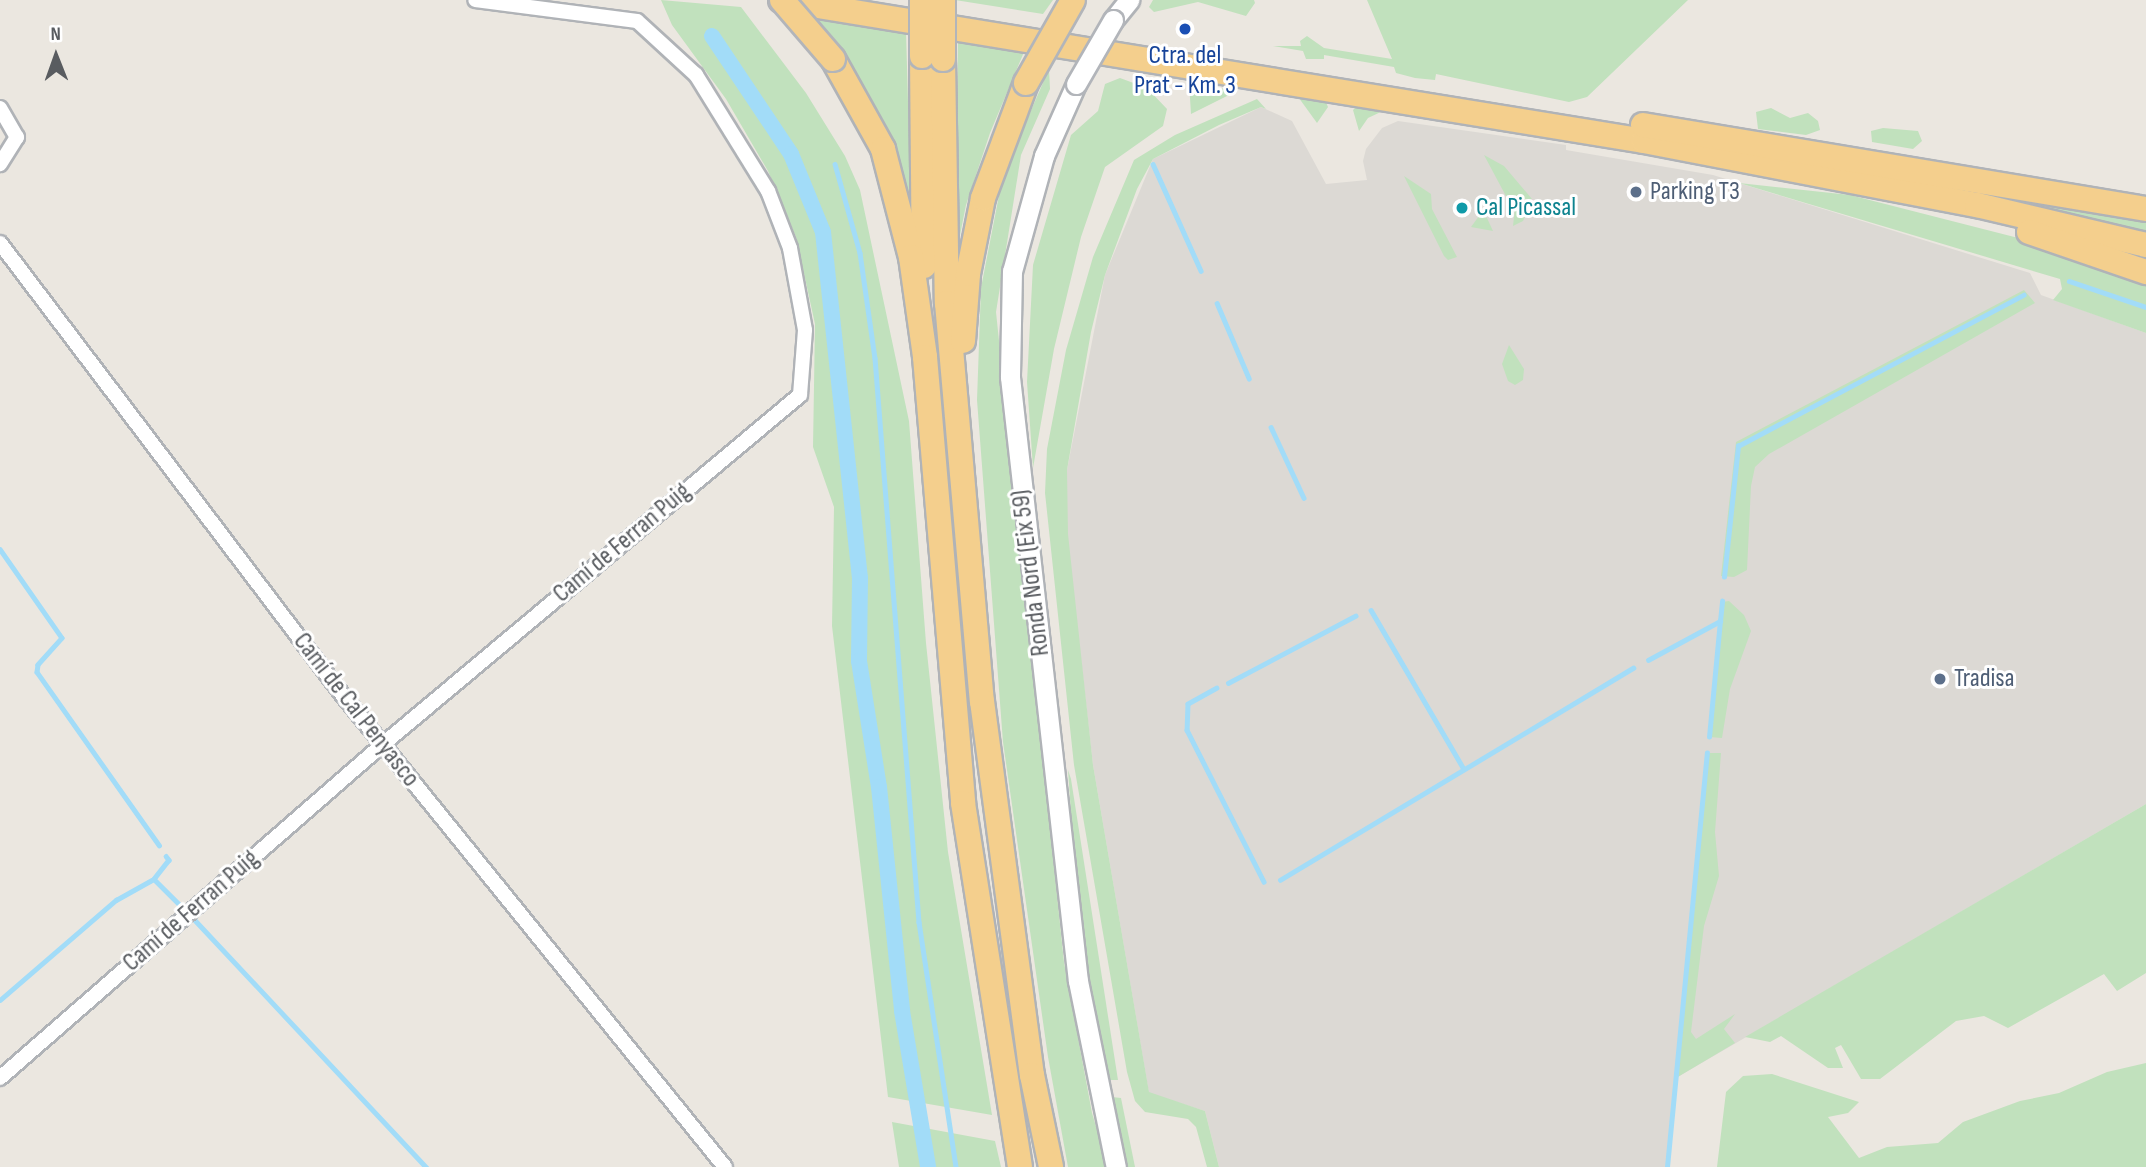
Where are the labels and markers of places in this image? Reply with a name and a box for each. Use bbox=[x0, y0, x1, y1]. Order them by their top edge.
marker: Ctra. del Prat - Km. 3 bbox=[1177, 21, 1193, 37]
place label: Ctra. del Prat - Km. 3 bbox=[1134, 40, 1236, 102]
place label: Parking T3 bbox=[1650, 176, 1740, 208]
marker: Parking T3 bbox=[1628, 184, 1644, 200]
place label: Cal Picassal bbox=[1476, 192, 1576, 224]
marker: Cal Picassal bbox=[1454, 200, 1470, 216]
place label: Tradisa bbox=[1954, 663, 2015, 695]
marker: Tradisa bbox=[1932, 671, 1948, 687]

